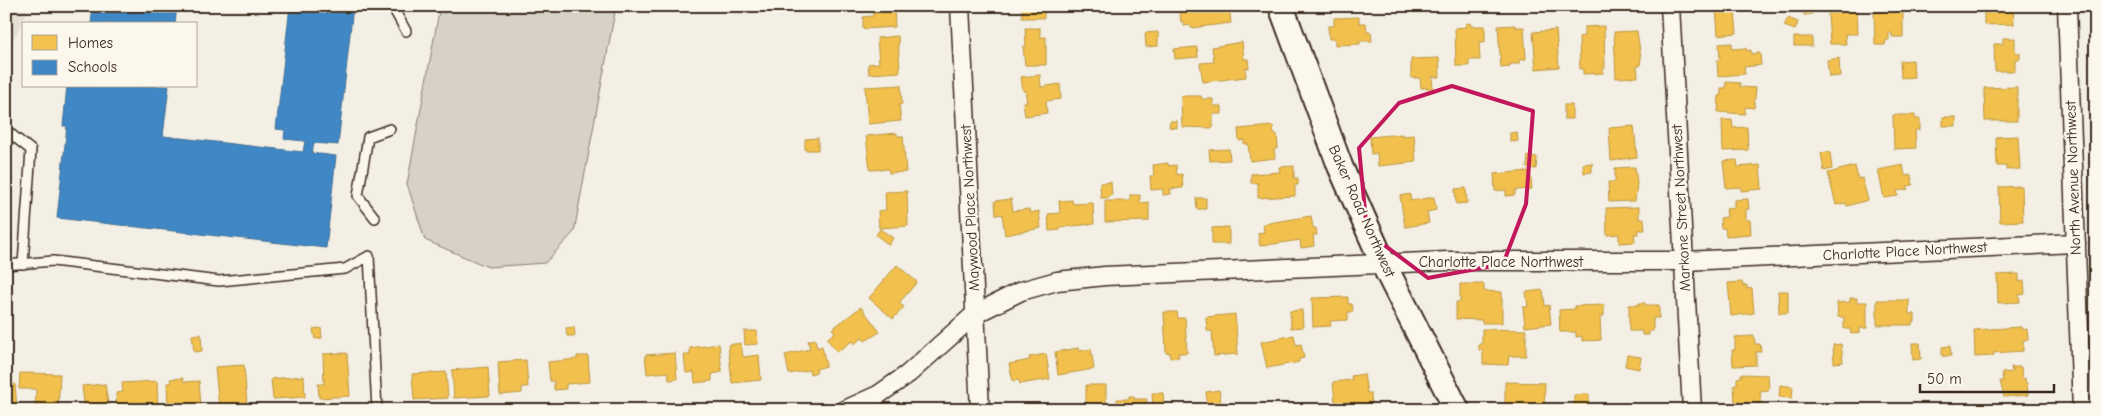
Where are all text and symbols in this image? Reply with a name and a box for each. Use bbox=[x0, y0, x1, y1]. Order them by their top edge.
legend bbox=[22, 22, 198, 88]
text: Homes bbox=[68, 34, 113, 52]
text: Schools bbox=[68, 58, 117, 76]
street label: North Avenue Northwest bbox=[2061, 100, 2085, 256]
street label: Markone Street Northwest bbox=[1668, 123, 1694, 292]
street label: Maywood Place Northwest bbox=[957, 124, 983, 292]
street label: Baker Road Northwest bbox=[1325, 142, 1400, 280]
street label: Charlotte Place Northwest bbox=[1822, 238, 1988, 264]
street label: Charlotte Place Northwest bbox=[1419, 253, 1584, 271]
scale bar bbox=[1920, 361, 2053, 393]
text: 50 m bbox=[1927, 370, 1962, 388]

